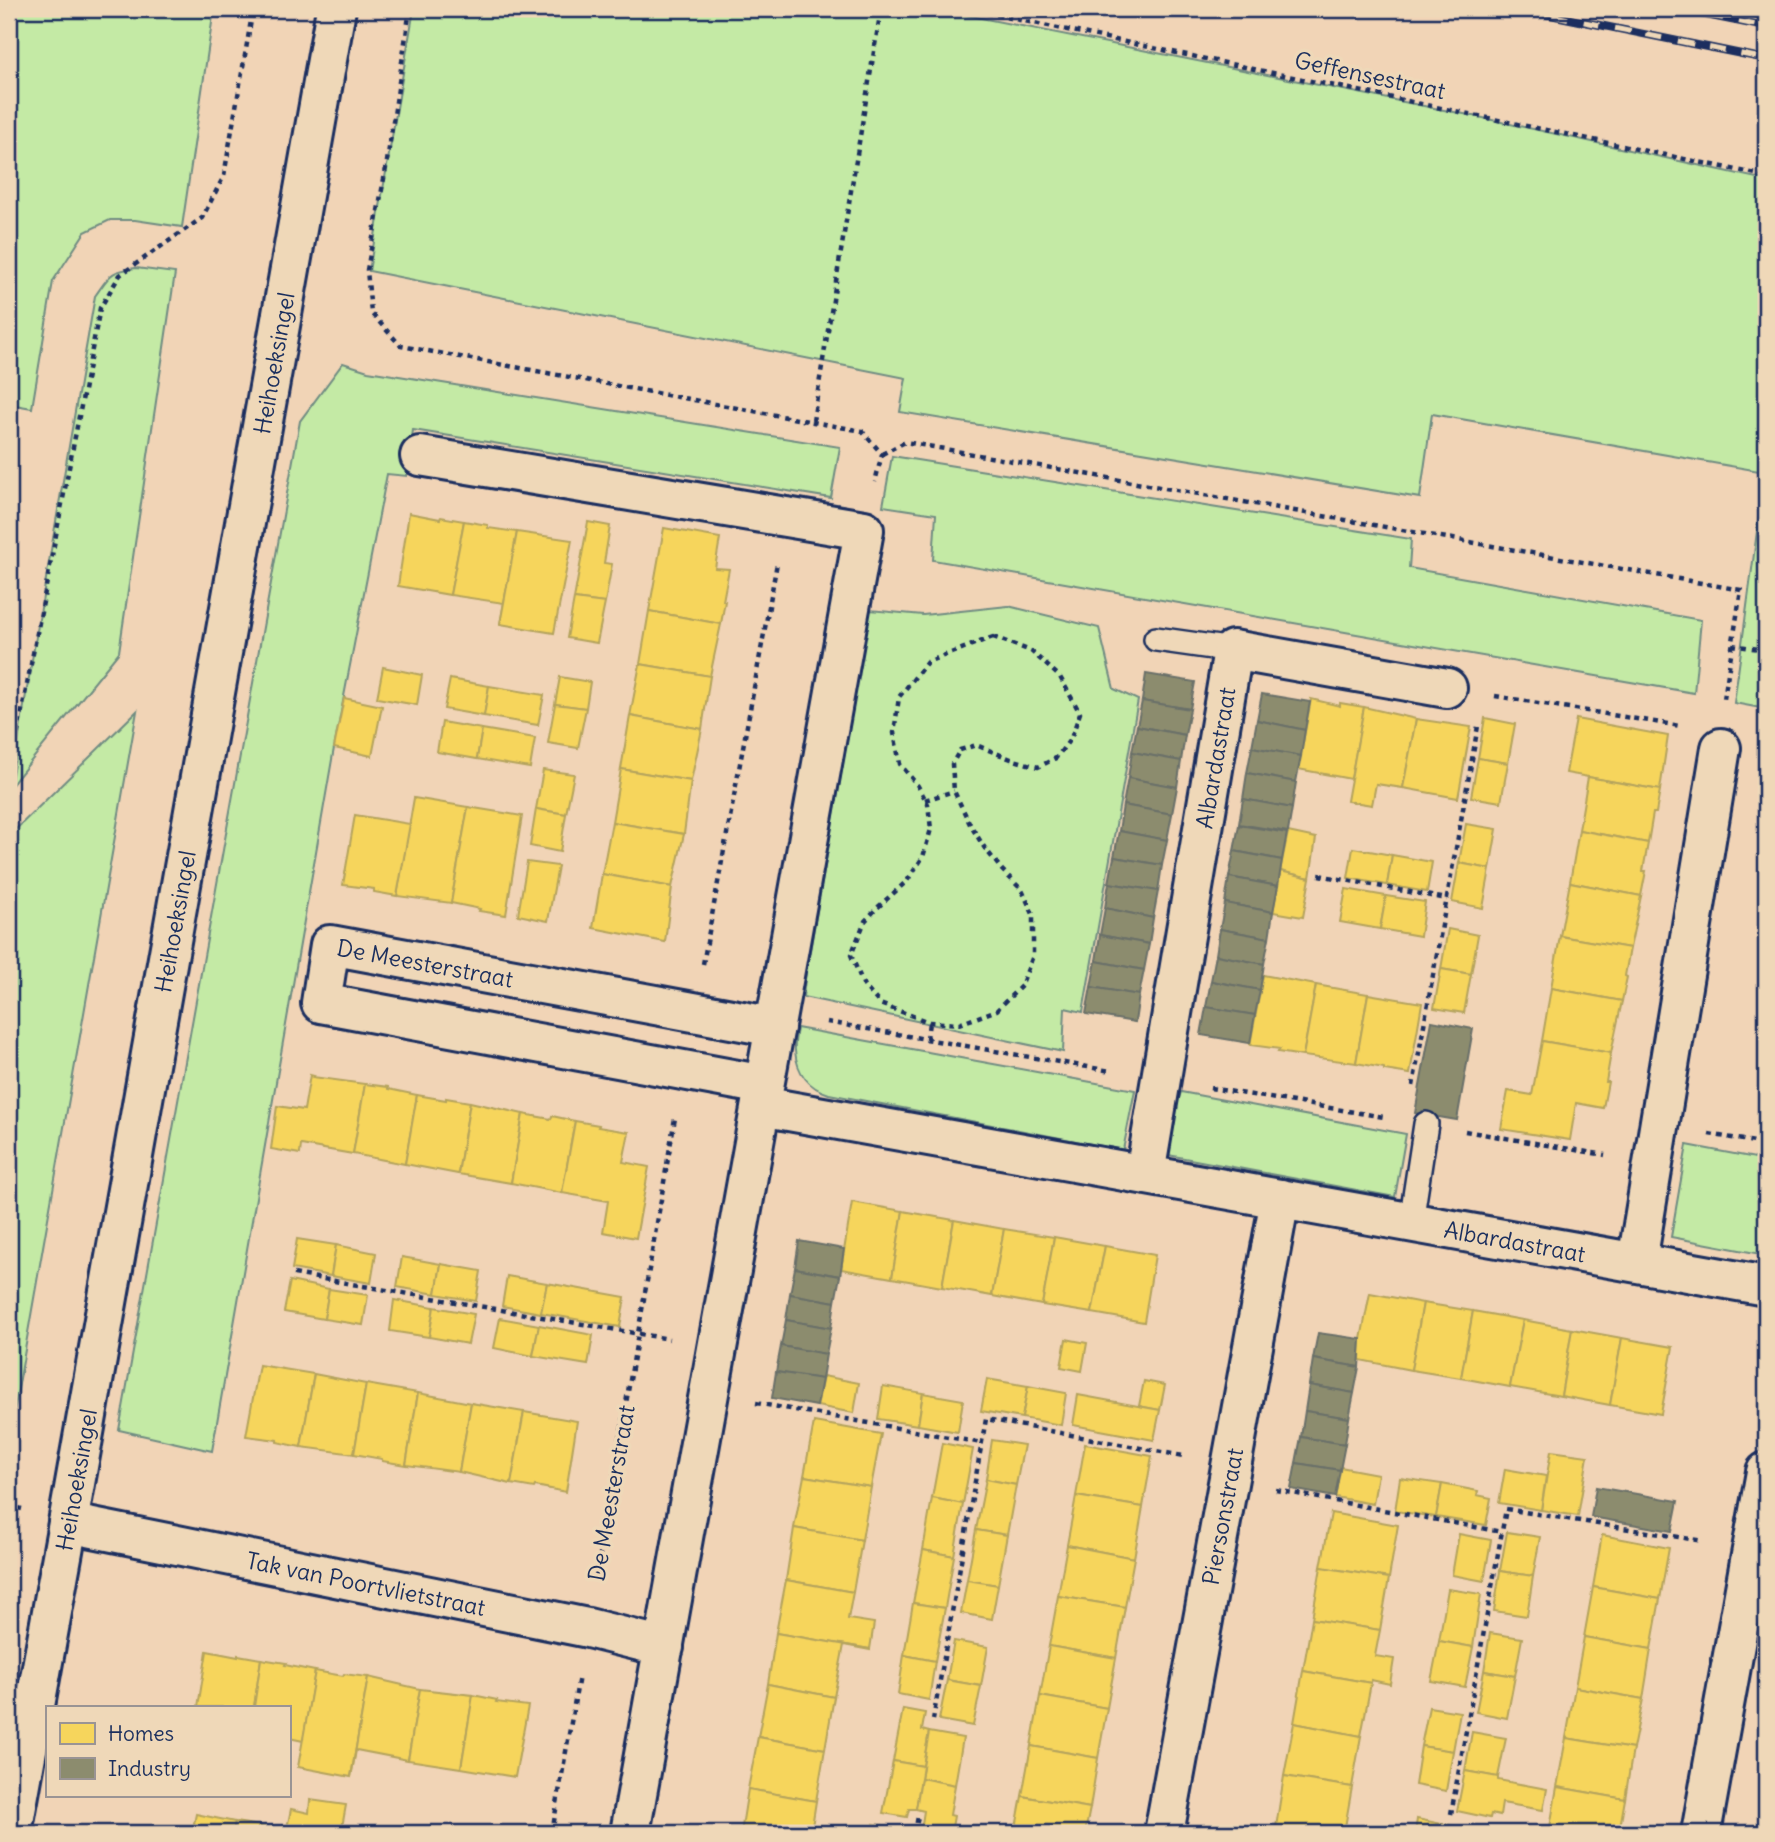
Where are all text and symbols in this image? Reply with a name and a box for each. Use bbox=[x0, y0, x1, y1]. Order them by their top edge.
street label: Geffensestraat bbox=[1292, 45, 1448, 105]
street label: Heihoeksingel bbox=[247, 290, 300, 436]
street label: Albardastraat bbox=[1189, 685, 1241, 831]
street label: Heihoeksingel bbox=[148, 848, 201, 995]
street label: De Meesterstraat bbox=[335, 932, 516, 993]
street label: Albardastraat bbox=[1442, 1214, 1588, 1268]
street label: De Meesterstraat bbox=[581, 1402, 641, 1583]
street label: Heihoeksingel bbox=[49, 1406, 102, 1553]
street label: Piersonstraat bbox=[1195, 1445, 1249, 1587]
street label: Tak van Poortvlietstraat bbox=[244, 1545, 488, 1622]
legend bbox=[46, 1706, 290, 1797]
text: Homes bbox=[108, 1720, 174, 1747]
text: Industry bbox=[108, 1755, 191, 1782]

